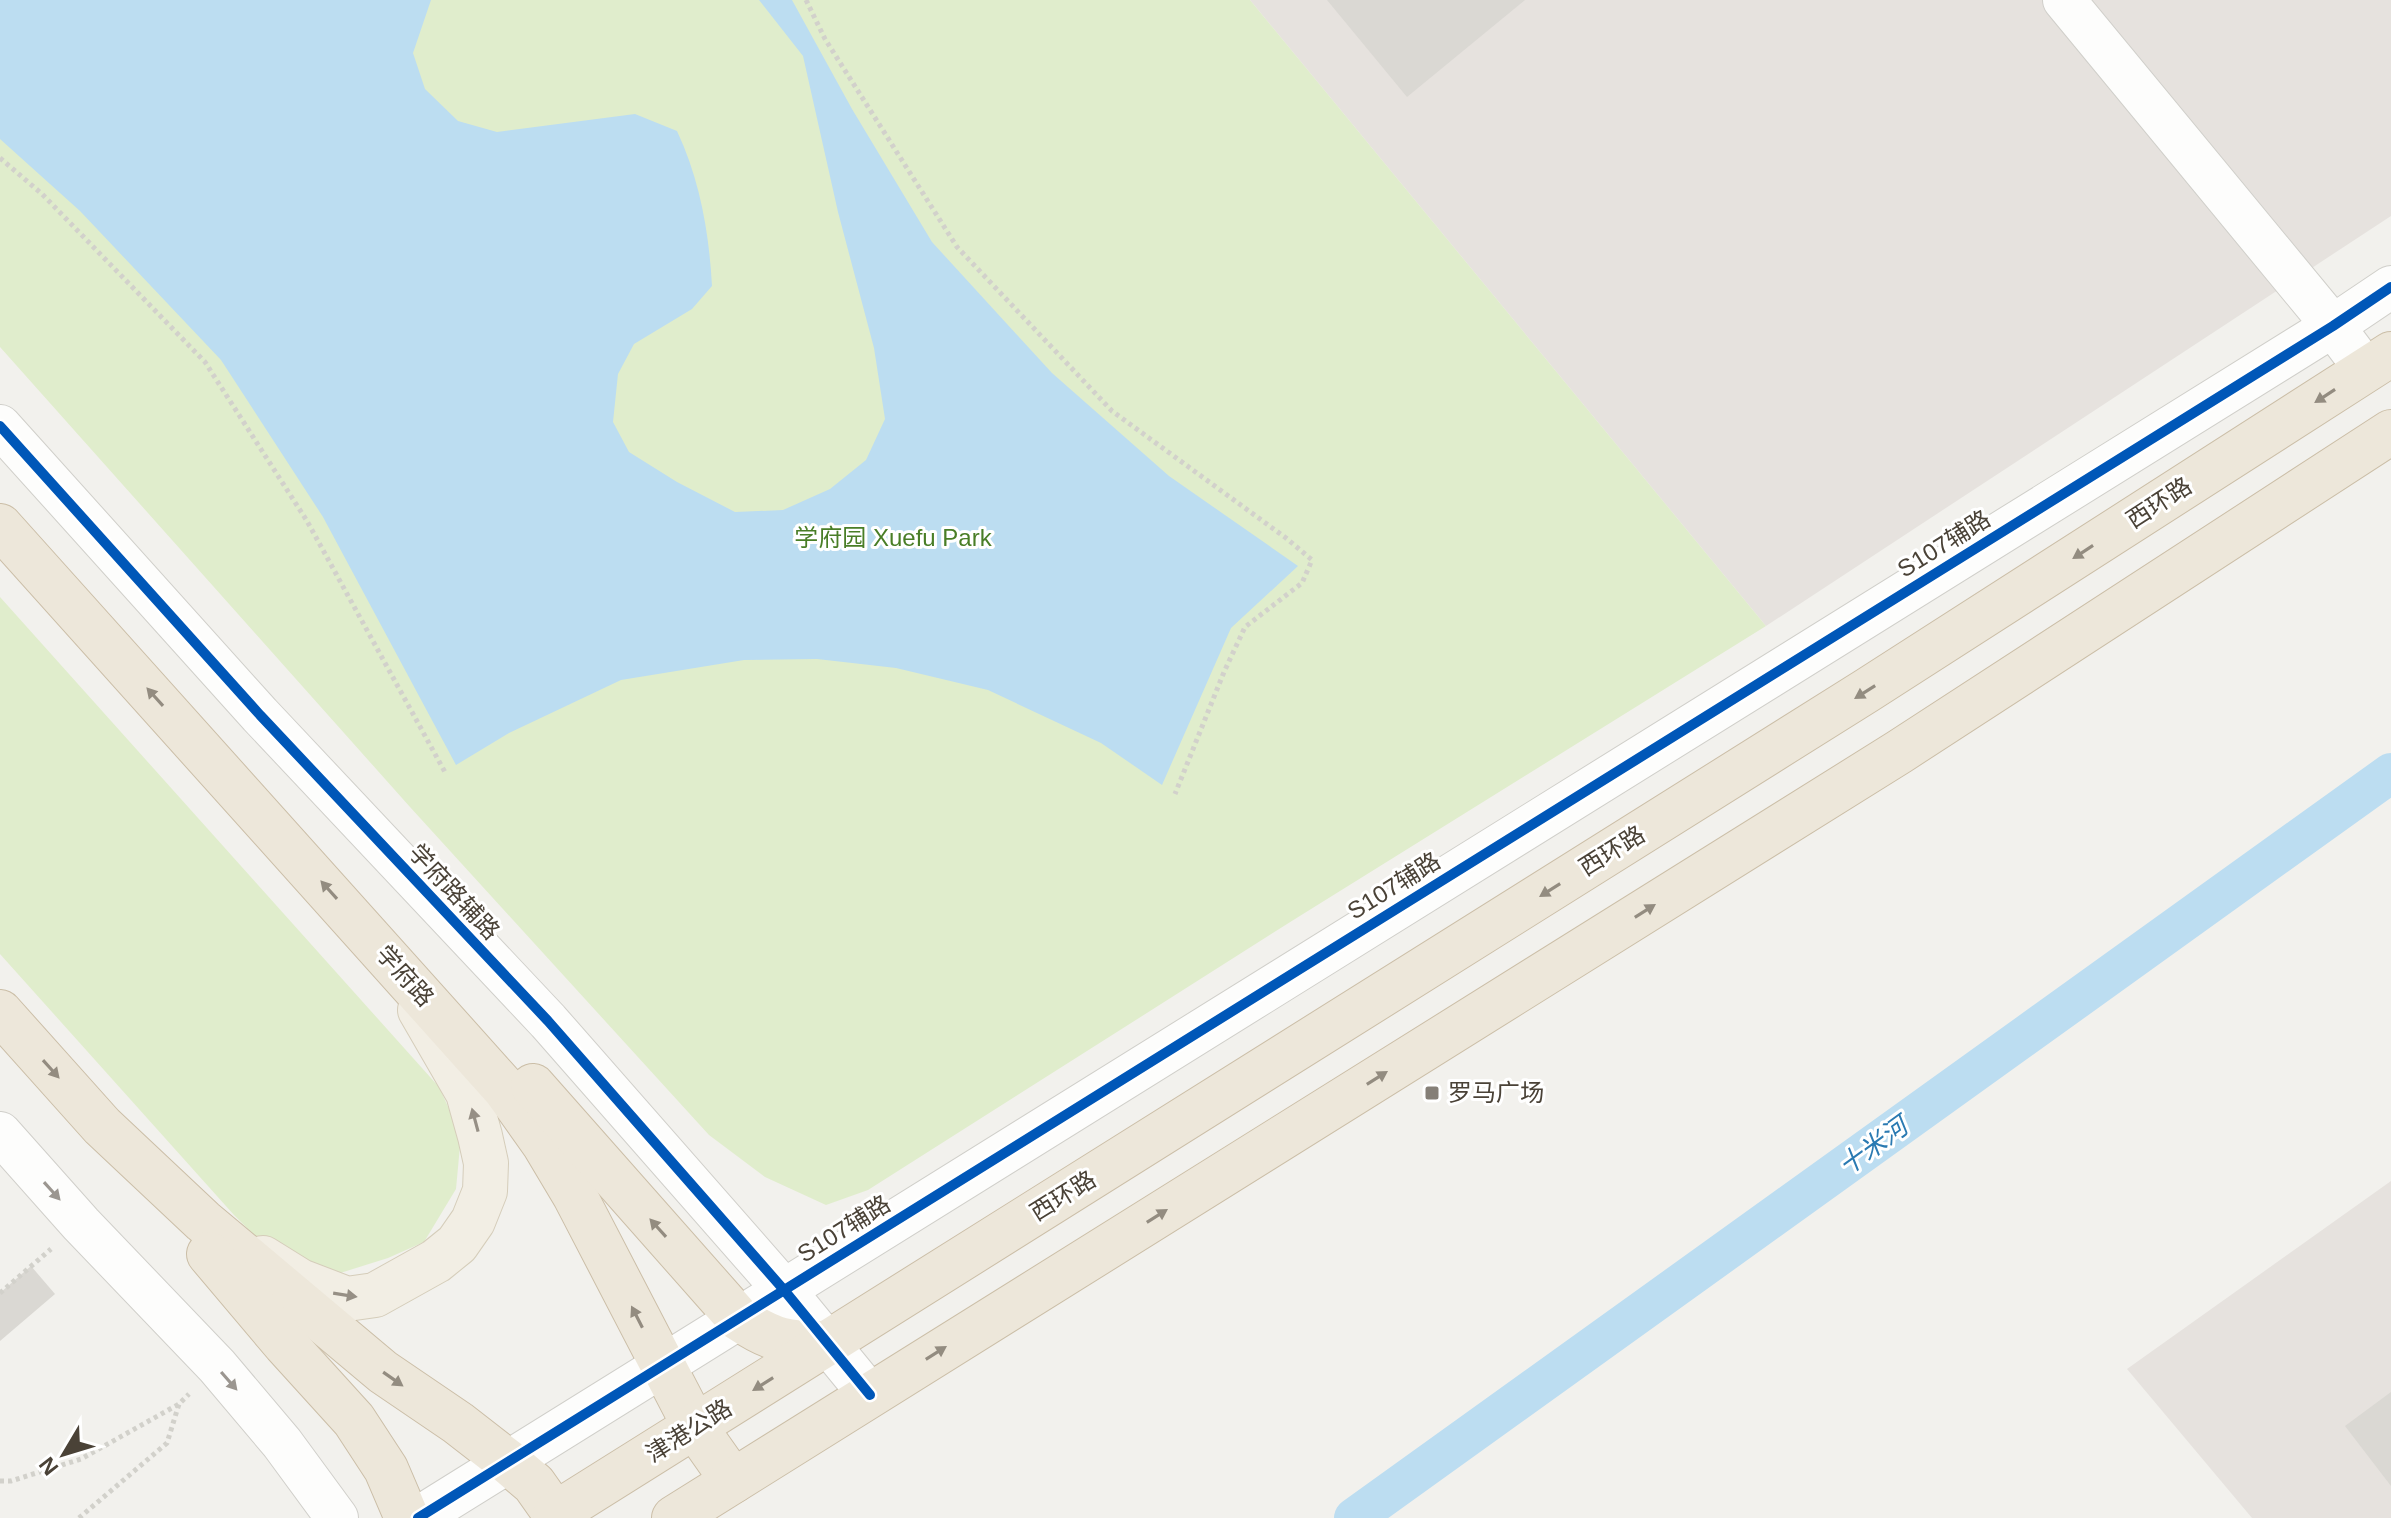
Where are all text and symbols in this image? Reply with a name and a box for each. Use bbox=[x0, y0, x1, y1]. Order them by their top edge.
one-way arrow bbox=[2315, 388, 2336, 403]
street label: 西环路 bbox=[2121, 472, 2196, 534]
street label: S107辅路 bbox=[1892, 505, 1995, 583]
park label: 学府园 Xuefu Park bbox=[794, 524, 993, 551]
one-way arrow bbox=[2072, 544, 2094, 558]
one-way arrow bbox=[1854, 685, 1875, 700]
one-way arrow bbox=[146, 688, 164, 707]
street label: 西环路 bbox=[1574, 820, 1649, 881]
street label: 学府路辅路 bbox=[404, 839, 505, 945]
street label: S107辅路 bbox=[1342, 847, 1445, 925]
one-way arrow bbox=[320, 881, 338, 900]
one-way arrow bbox=[1539, 883, 1560, 898]
one-way arrow bbox=[1634, 904, 1656, 918]
street label: 学府路 bbox=[371, 940, 439, 1011]
one-way arrow bbox=[42, 1059, 60, 1079]
one-way arrow bbox=[1366, 1072, 1388, 1086]
place label: 罗马广场 bbox=[1448, 1079, 1544, 1106]
marker: 罗马广场 bbox=[1423, 1084, 1441, 1102]
one-way arrow bbox=[469, 1107, 481, 1132]
water label: 十米河 bbox=[1833, 1108, 1917, 1181]
street label: 西环路 bbox=[1025, 1165, 1100, 1226]
one-way arrow bbox=[42, 1182, 60, 1201]
street label: S107辅路 bbox=[792, 1190, 895, 1268]
one-way arrow bbox=[1146, 1208, 1167, 1223]
one-way arrow bbox=[650, 1218, 667, 1238]
one-way arrow bbox=[333, 1289, 358, 1302]
one-way arrow bbox=[630, 1306, 643, 1329]
one-way arrow bbox=[925, 1347, 947, 1361]
one-way arrow bbox=[220, 1371, 237, 1391]
one-way arrow bbox=[383, 1371, 404, 1386]
one-way arrow bbox=[752, 1377, 774, 1391]
street label: 津港公路 bbox=[641, 1394, 737, 1467]
north arrow bbox=[24, 1414, 104, 1494]
text: N bbox=[34, 1452, 63, 1480]

